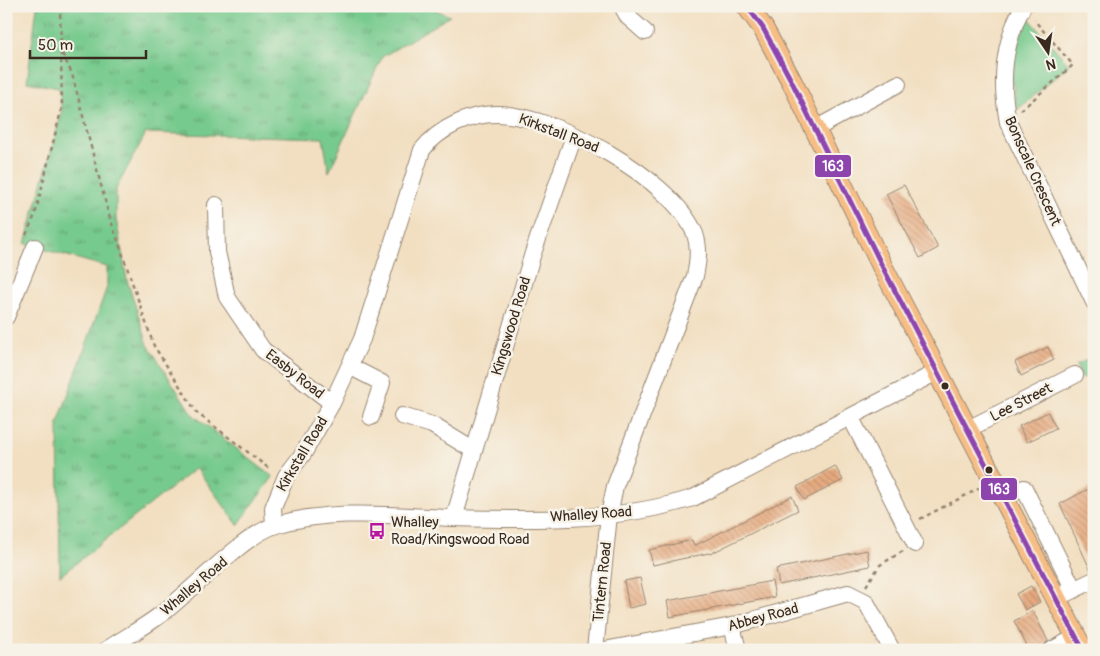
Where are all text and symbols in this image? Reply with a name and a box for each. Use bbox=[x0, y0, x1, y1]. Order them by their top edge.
scale bar bbox=[30, 28, 146, 60]
north arrow bbox=[1022, 28, 1072, 78]
text: 50 m bbox=[38, 36, 73, 55]
text: N bbox=[1044, 55, 1057, 74]
street label: Kirkstall Road bbox=[516, 109, 602, 157]
street label: Bonscale Crescent bbox=[1000, 114, 1066, 230]
line badge: 163 bbox=[814, 154, 852, 178]
text: 163 bbox=[822, 158, 844, 175]
street label: Kingswood Road bbox=[487, 274, 536, 378]
street label: Easby Road bbox=[261, 345, 328, 403]
street label: Lee Street bbox=[987, 378, 1056, 426]
unlabelled marker bbox=[940, 381, 950, 391]
street label: Kirkstall Road bbox=[273, 413, 332, 495]
unlabelled marker bbox=[984, 465, 994, 475]
line badge: 163 bbox=[980, 477, 1018, 501]
text: 163 bbox=[988, 481, 1010, 498]
street label: Whalley Road bbox=[549, 502, 633, 527]
place label: Whalley Road/Kingswood Road bbox=[391, 513, 530, 549]
bus stop icon: Whalley Road/Kingswood Road bbox=[367, 521, 387, 541]
street label: Tintern Road bbox=[589, 541, 616, 623]
street label: Whalley Road bbox=[157, 553, 232, 620]
street label: Abbey Road bbox=[726, 599, 801, 636]

